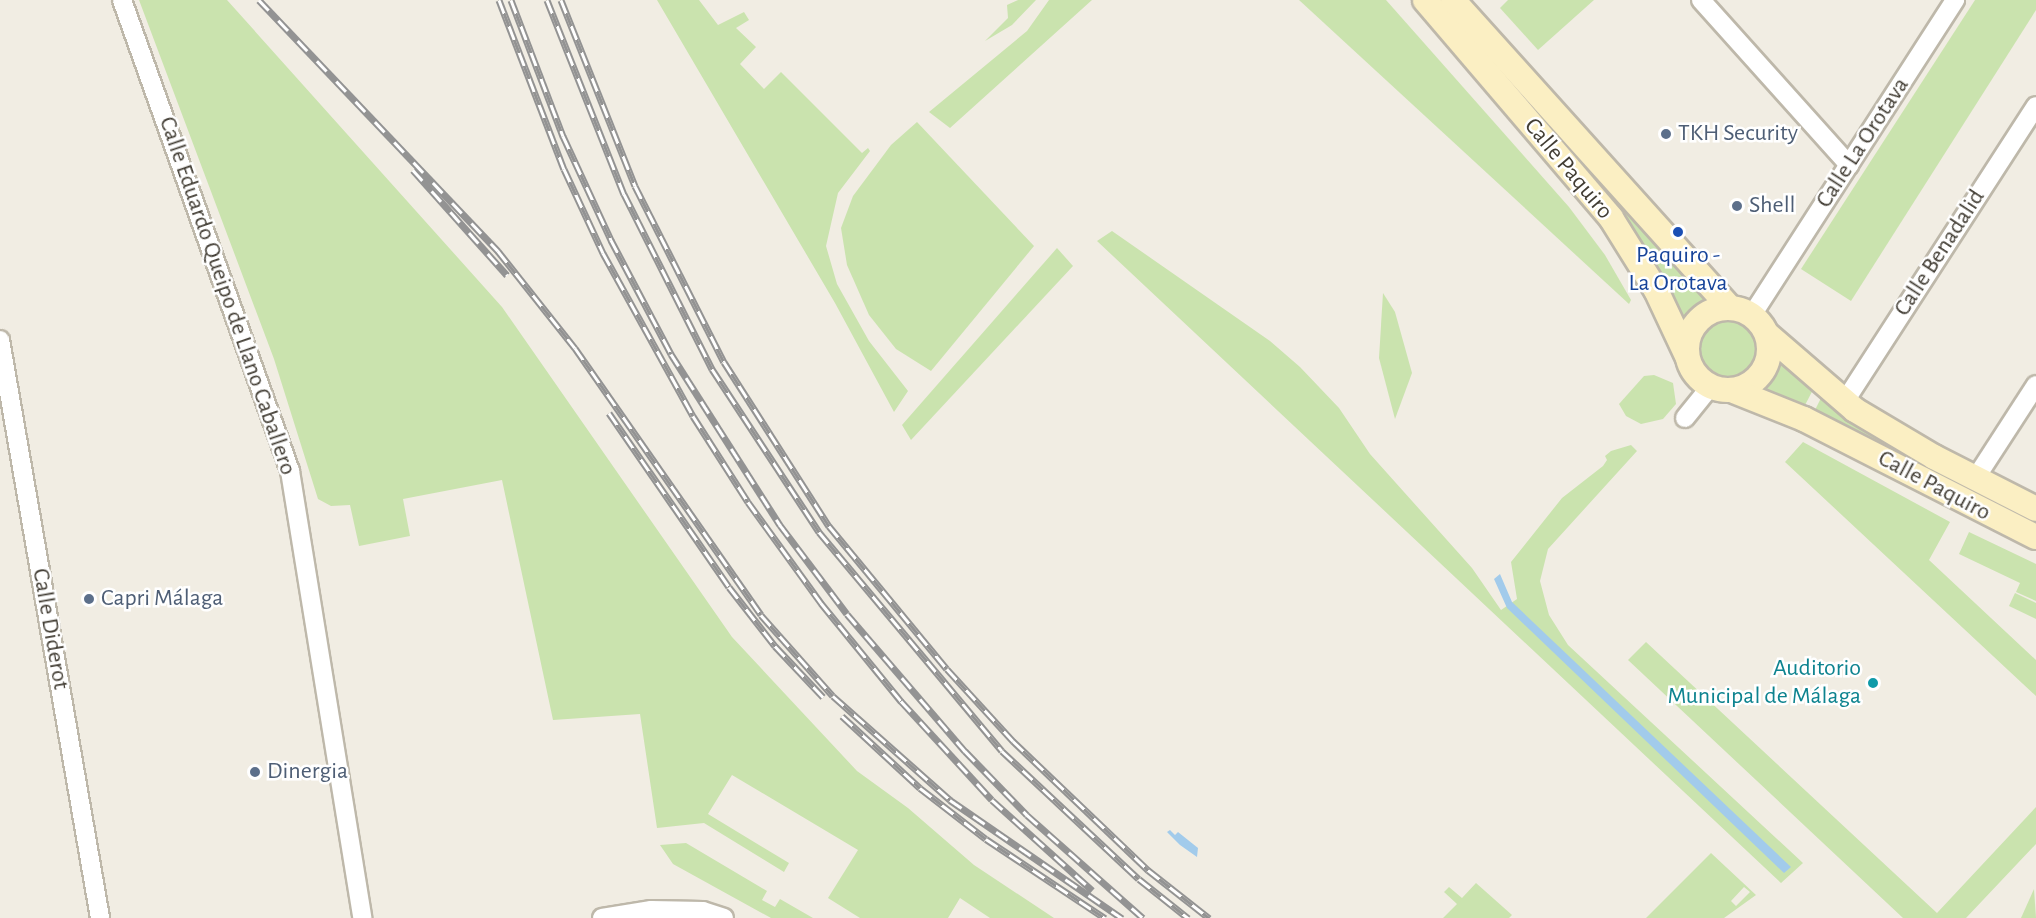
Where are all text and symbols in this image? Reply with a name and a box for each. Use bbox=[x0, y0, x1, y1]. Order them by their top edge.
street label: Calle La Orotava bbox=[1810, 72, 1916, 214]
street label: Calle Eduardo Queipo de Llano Caballero bbox=[152, 113, 302, 479]
street label: Calle Paquiro bbox=[1517, 113, 1619, 225]
place label: TKH Security bbox=[1678, 120, 1798, 148]
marker: TKH Security bbox=[1659, 127, 1673, 141]
street label: Calle Benadalid bbox=[1888, 184, 1992, 322]
place label: Shell bbox=[1749, 192, 1795, 220]
marker: Shell bbox=[1730, 199, 1744, 213]
marker: Paquiro - La Orotava bbox=[1671, 225, 1685, 239]
place label: Paquiro - La Orotava bbox=[1628, 242, 1728, 298]
street label: Calle Paquiro bbox=[1873, 444, 1995, 528]
street label: Calle Diderot bbox=[25, 566, 75, 692]
place label: Capri Málaga bbox=[101, 585, 223, 613]
marker: Capri Málaga bbox=[82, 592, 96, 606]
place label: Auditorio Municipal de Málaga bbox=[1667, 655, 1861, 711]
marker: Auditorio Municipal de Málaga bbox=[1866, 676, 1880, 690]
place label: Dinergia bbox=[267, 758, 348, 786]
marker: Dinergia bbox=[248, 765, 262, 779]

